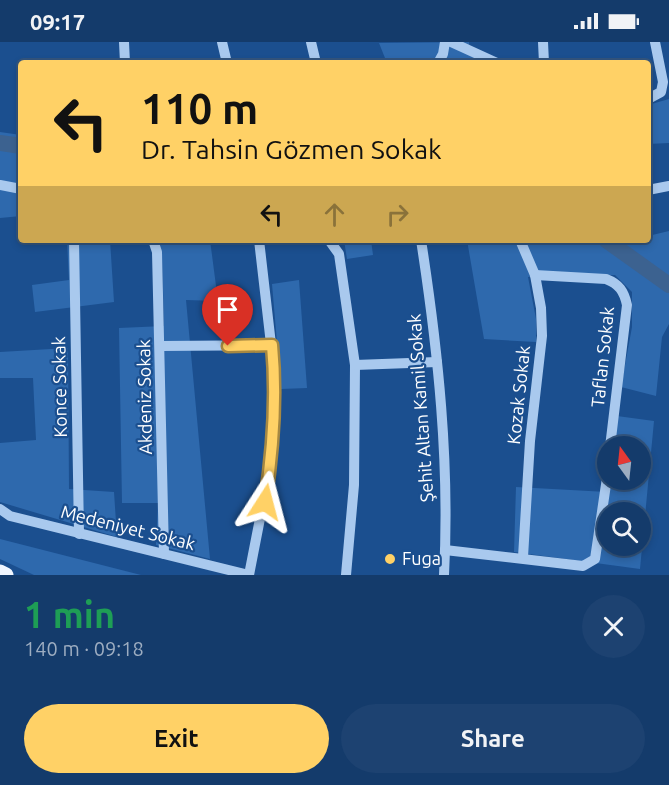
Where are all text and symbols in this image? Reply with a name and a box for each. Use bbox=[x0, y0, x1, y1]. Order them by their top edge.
text: 09:17 bbox=[30, 9, 85, 34]
icon: left bbox=[42, 84, 120, 162]
text: 110 m bbox=[141, 85, 258, 132]
text: Dr. Tahsin Gözmen Sokak bbox=[141, 134, 442, 164]
icon: left bbox=[255, 198, 288, 231]
icon: ahead bbox=[318, 198, 351, 231]
icon: right bbox=[381, 198, 414, 231]
pin bbox=[202, 284, 253, 346]
icon: arrive bbox=[211, 293, 244, 326]
street label: Taflan Sokak bbox=[587, 306, 617, 408]
street label: Şehit Altan Kamil Sokak bbox=[403, 313, 437, 503]
street label: Konce Sokak bbox=[48, 336, 70, 438]
street label: Akdeniz Sokak bbox=[133, 339, 155, 455]
street label: Kozak Sokak bbox=[503, 345, 533, 445]
north arrow bbox=[597, 436, 651, 490]
map controls bbox=[597, 436, 651, 556]
position arrow bbox=[233, 470, 297, 534]
street label: Medeniyet Sokak bbox=[59, 501, 198, 553]
button: search bbox=[597, 502, 651, 556]
place label: Fuga bbox=[402, 548, 441, 568]
marker: Fuga bbox=[383, 552, 397, 566]
text: 1 min bbox=[24, 594, 115, 635]
button: close bbox=[582, 595, 645, 658]
text: 140 m · 09:18 bbox=[24, 637, 144, 660]
button: Exit bbox=[24, 704, 329, 773]
button: Share bbox=[341, 704, 645, 773]

